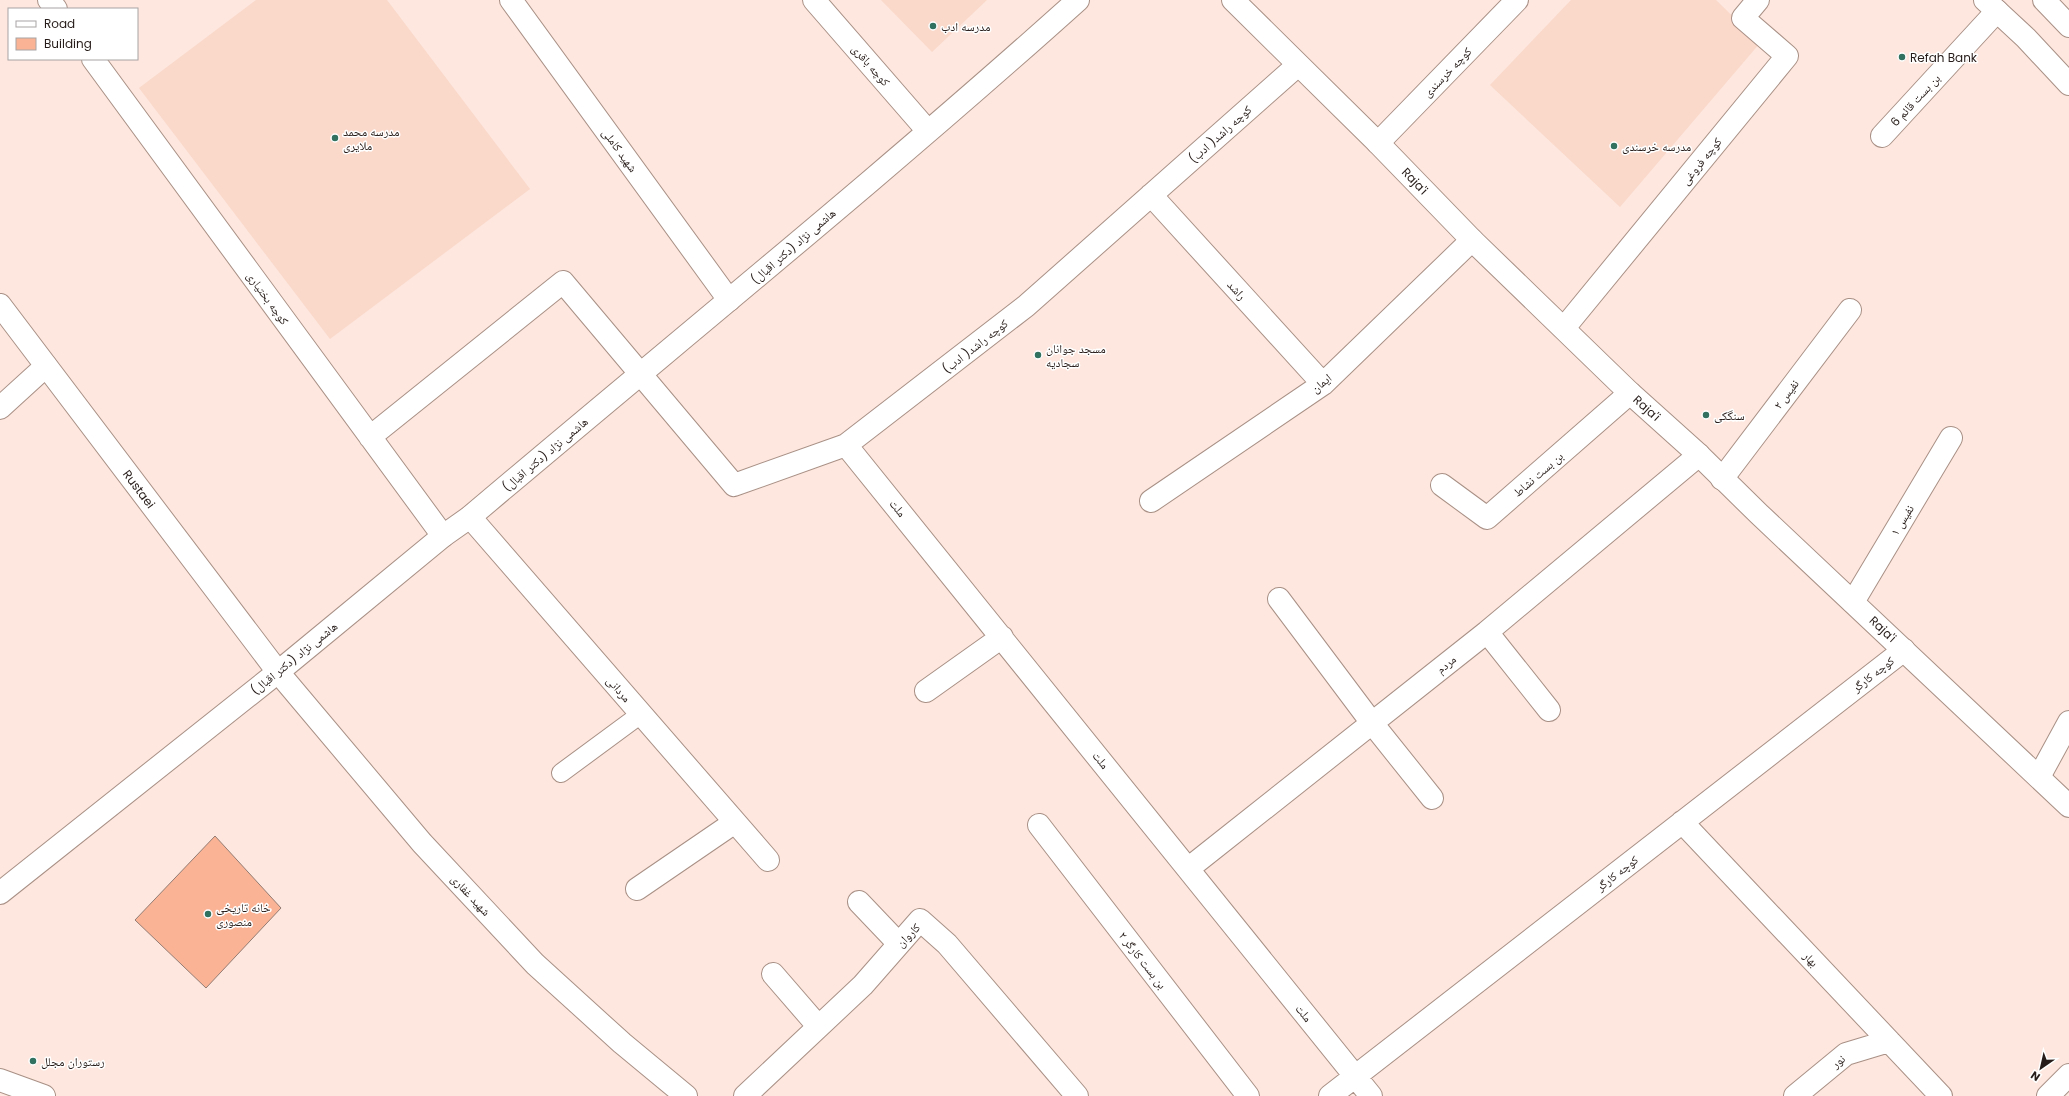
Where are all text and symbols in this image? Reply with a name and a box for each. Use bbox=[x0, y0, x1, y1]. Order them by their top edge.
legend bbox=[8, 8, 138, 60]
text: Road bbox=[44, 15, 75, 32]
place label: مدرسه ادب bbox=[941, 18, 990, 35]
marker: مدرسه ادب bbox=[928, 21, 938, 31]
text: Building bbox=[44, 35, 92, 52]
street label: کوچه باقری bbox=[848, 40, 894, 90]
street label: کوچه خرسندی bbox=[1419, 43, 1475, 101]
place label: Refah Bank bbox=[1910, 49, 1978, 66]
marker: Refah Bank bbox=[1897, 52, 1907, 62]
street label: بن بست قائم 6 bbox=[1886, 70, 1944, 130]
street label: کوچه راشد( ادب) bbox=[1185, 101, 1255, 167]
place label: مدرسه محمد ملایری bbox=[343, 123, 399, 154]
street label: شهید کاملی bbox=[598, 125, 642, 175]
marker: مدرسه محمد ملایری bbox=[330, 133, 340, 143]
street label: کوچه فروغی bbox=[1677, 134, 1725, 188]
place label: مدرسه خرسندی bbox=[1622, 138, 1691, 155]
marker: مدرسه خرسندی bbox=[1609, 141, 1619, 151]
street label: Raja'i bbox=[1398, 164, 1432, 198]
street label: هاشمی نژاد (دکتر اقبال) bbox=[747, 204, 839, 288]
street label: کوچه بختیاری bbox=[243, 268, 293, 328]
street label: راشد bbox=[1224, 276, 1251, 304]
street label: کوچه راشد( ادب) bbox=[939, 315, 1011, 377]
place label: مسجد جوانان سجادیه bbox=[1046, 340, 1106, 371]
marker: مسجد جوانان سجادیه bbox=[1033, 350, 1043, 360]
street label: ایمان bbox=[1307, 369, 1335, 397]
street label: نفیس ۲ bbox=[1769, 376, 1803, 412]
street label: Raja'i bbox=[1630, 391, 1664, 425]
place label: سنگکی bbox=[1714, 407, 1745, 424]
marker: سنگکی bbox=[1701, 410, 1711, 420]
street label: هاشمی نژاد (دکتر اقبال) bbox=[498, 413, 592, 495]
street label: بن بست نشاط bbox=[1509, 447, 1567, 501]
street label: Rustaei bbox=[119, 466, 159, 512]
street label: ملت bbox=[886, 496, 910, 520]
street label: نفیس ‍۱ bbox=[1886, 501, 1918, 539]
street label: Raja'i bbox=[1866, 612, 1900, 646]
street label: هاشمی نژاد (دکتر اقبال) bbox=[247, 618, 341, 698]
street label: مردم bbox=[1432, 651, 1460, 677]
street label: کوچه کارگر bbox=[1848, 652, 1898, 697]
street label: مردانی bbox=[603, 672, 635, 706]
street label: ملت bbox=[1089, 748, 1113, 772]
street label: کوچه کارگر bbox=[1592, 851, 1642, 896]
street label: شهید غفاری bbox=[447, 870, 495, 920]
place label: خانه تاریخی منصوری bbox=[216, 899, 271, 930]
marker: خانه تاریخی منصوری bbox=[203, 909, 213, 919]
street label: کاروان bbox=[892, 919, 924, 951]
street label: بن بست کارگر ۲ bbox=[1115, 928, 1171, 992]
street label: بهار bbox=[1799, 947, 1823, 970]
street label: ملت bbox=[1292, 1001, 1316, 1025]
north arrow bbox=[2021, 1048, 2061, 1088]
street label: نور bbox=[1827, 1050, 1849, 1072]
place label: رستوران مجلل bbox=[41, 1053, 105, 1070]
marker: رستوران مجلل bbox=[28, 1056, 38, 1066]
text: N bbox=[2028, 1067, 2043, 1085]

